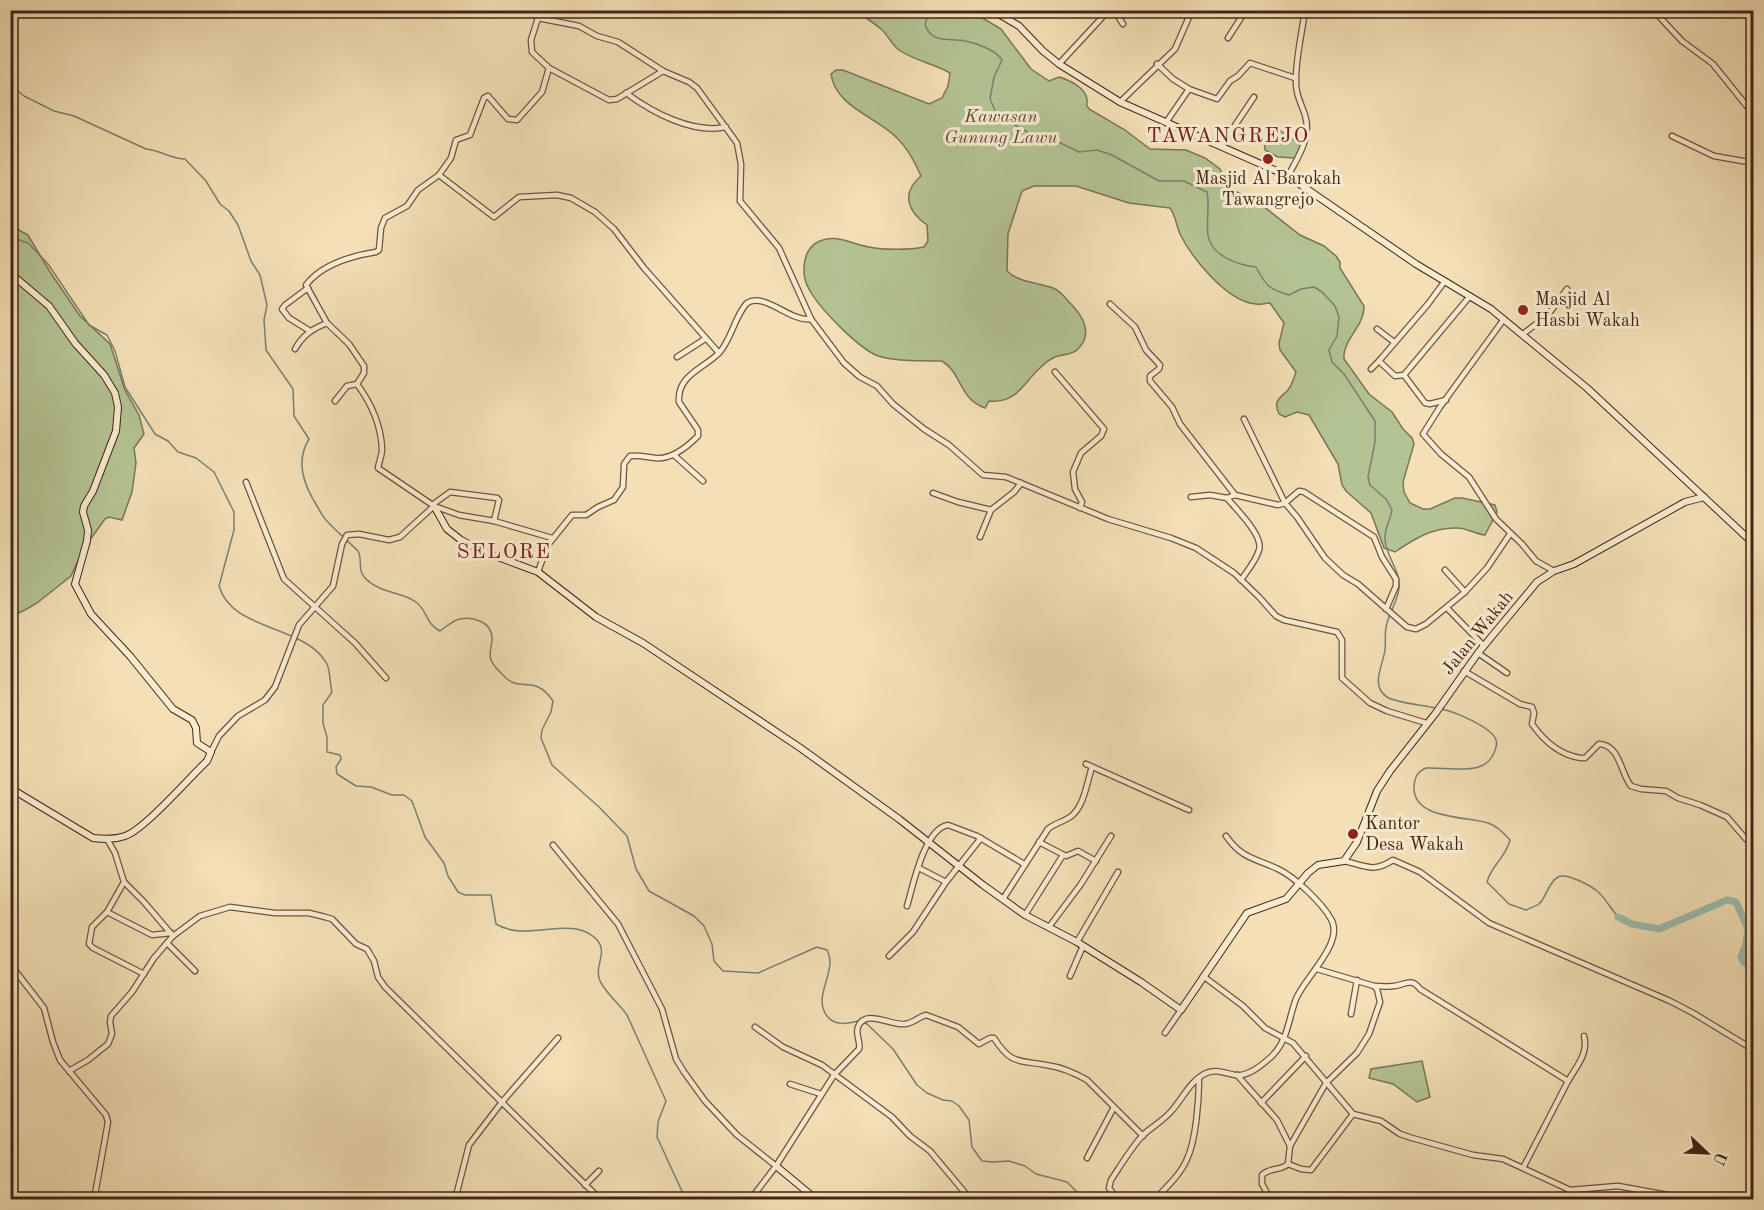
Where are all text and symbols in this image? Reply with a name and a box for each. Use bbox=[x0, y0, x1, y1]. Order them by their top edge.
park label: Kawasan Gunung Lawu bbox=[944, 108, 1058, 147]
district label: TAWANGREJO bbox=[1146, 126, 1310, 147]
marker: Masjid Al Barokah Tawangrejo bbox=[1261, 152, 1275, 166]
place label: Masjid Al Barokah Tawangrejo bbox=[1195, 170, 1341, 209]
place label: Masjid Al Hasbi Wakah bbox=[1535, 291, 1640, 330]
marker: Masjid Al Hasbi Wakah bbox=[1516, 303, 1530, 317]
district label: SELORE bbox=[457, 542, 551, 563]
street label: Jalan Wakah bbox=[1439, 588, 1517, 678]
place label: Kantor Desa Wakah bbox=[1365, 815, 1464, 854]
marker: Kantor Desa Wakah bbox=[1346, 827, 1360, 841]
north arrow bbox=[1677, 1123, 1737, 1183]
text: U bbox=[1709, 1149, 1729, 1167]

